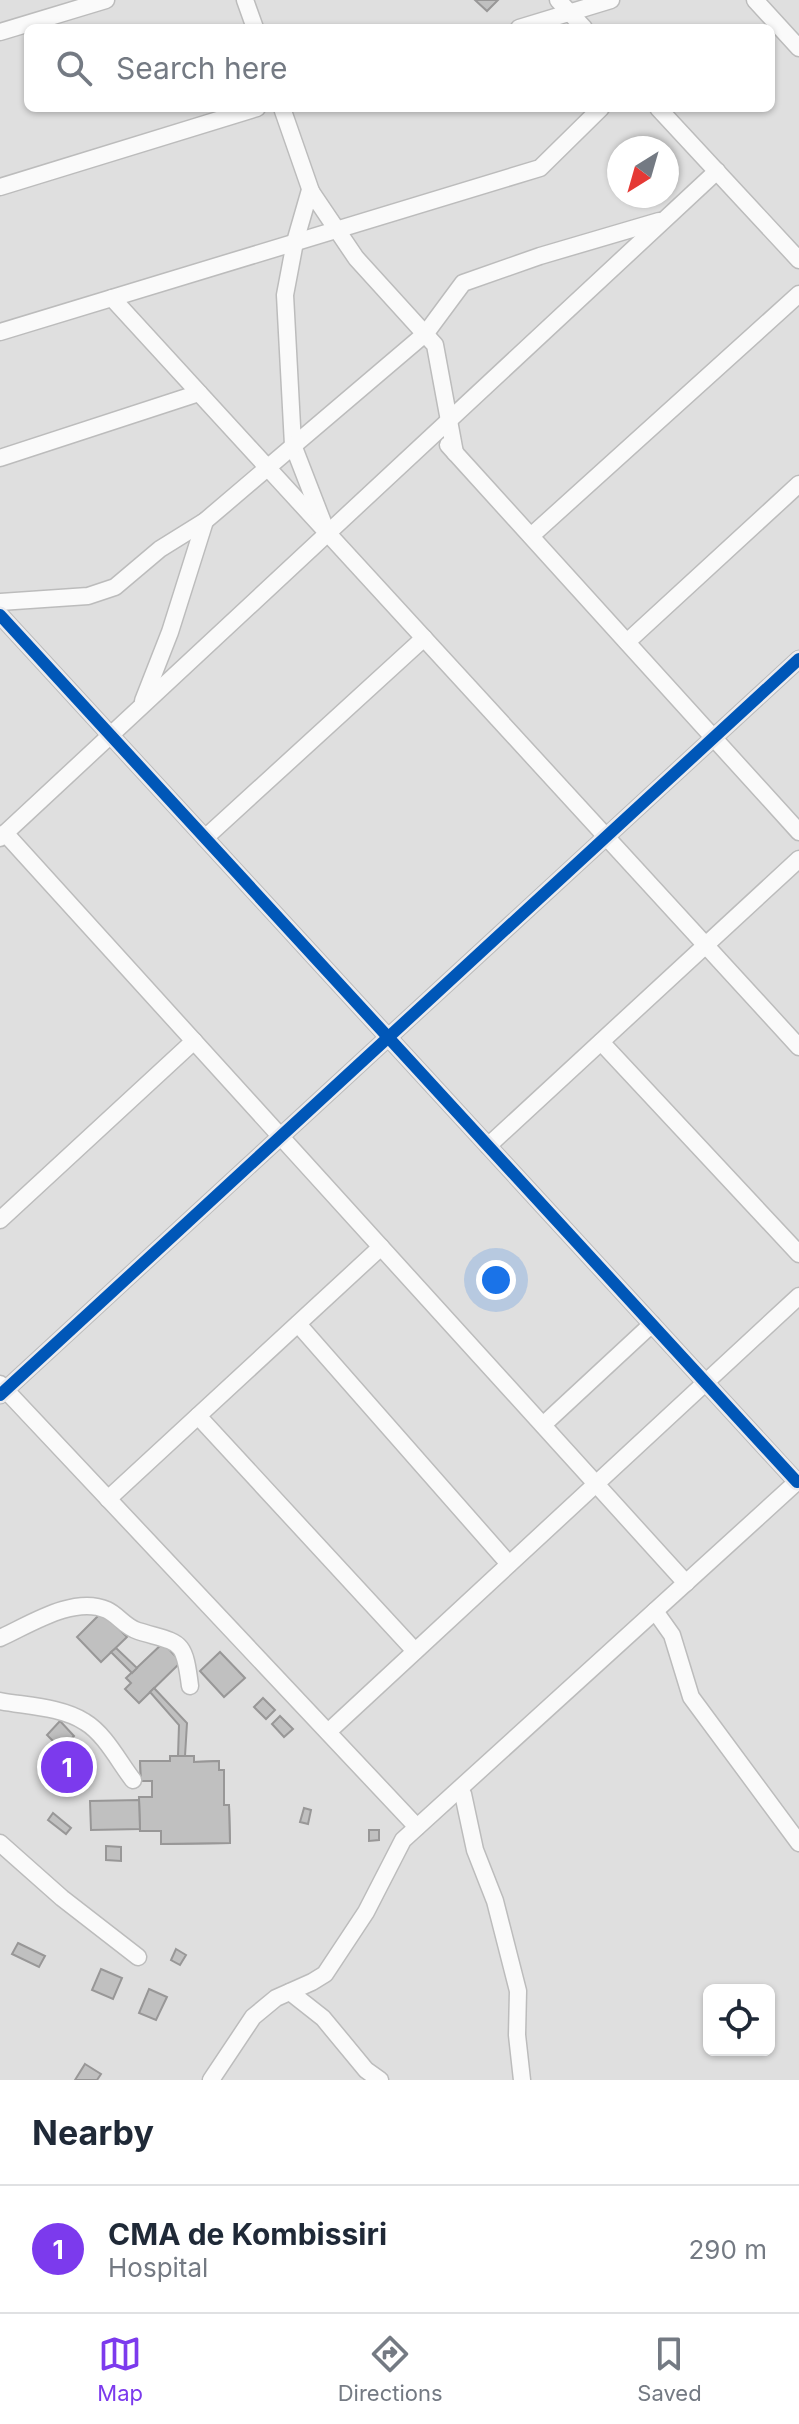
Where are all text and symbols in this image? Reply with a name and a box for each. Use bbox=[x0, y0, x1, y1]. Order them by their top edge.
search box bbox=[24, 24, 775, 112]
icon: search bbox=[52, 46, 96, 90]
text: Search here bbox=[116, 50, 288, 86]
north arrow bbox=[607, 136, 679, 208]
your location bbox=[476, 1260, 516, 1300]
pin: 1 bbox=[41, 1737, 93, 1797]
map controls bbox=[703, 1984, 775, 2056]
button: locate bbox=[703, 1984, 775, 2056]
text: Nearby bbox=[32, 2112, 154, 2153]
text: CMA de Kombissiri bbox=[108, 2216, 387, 2252]
text: 1 bbox=[52, 2234, 64, 2265]
text: 290 m bbox=[689, 2234, 767, 2265]
text: Hospital bbox=[108, 2252, 208, 2283]
tab: Map bbox=[97, 2332, 143, 2406]
tab: Directions bbox=[338, 2332, 443, 2406]
tab: Saved bbox=[637, 2332, 702, 2406]

